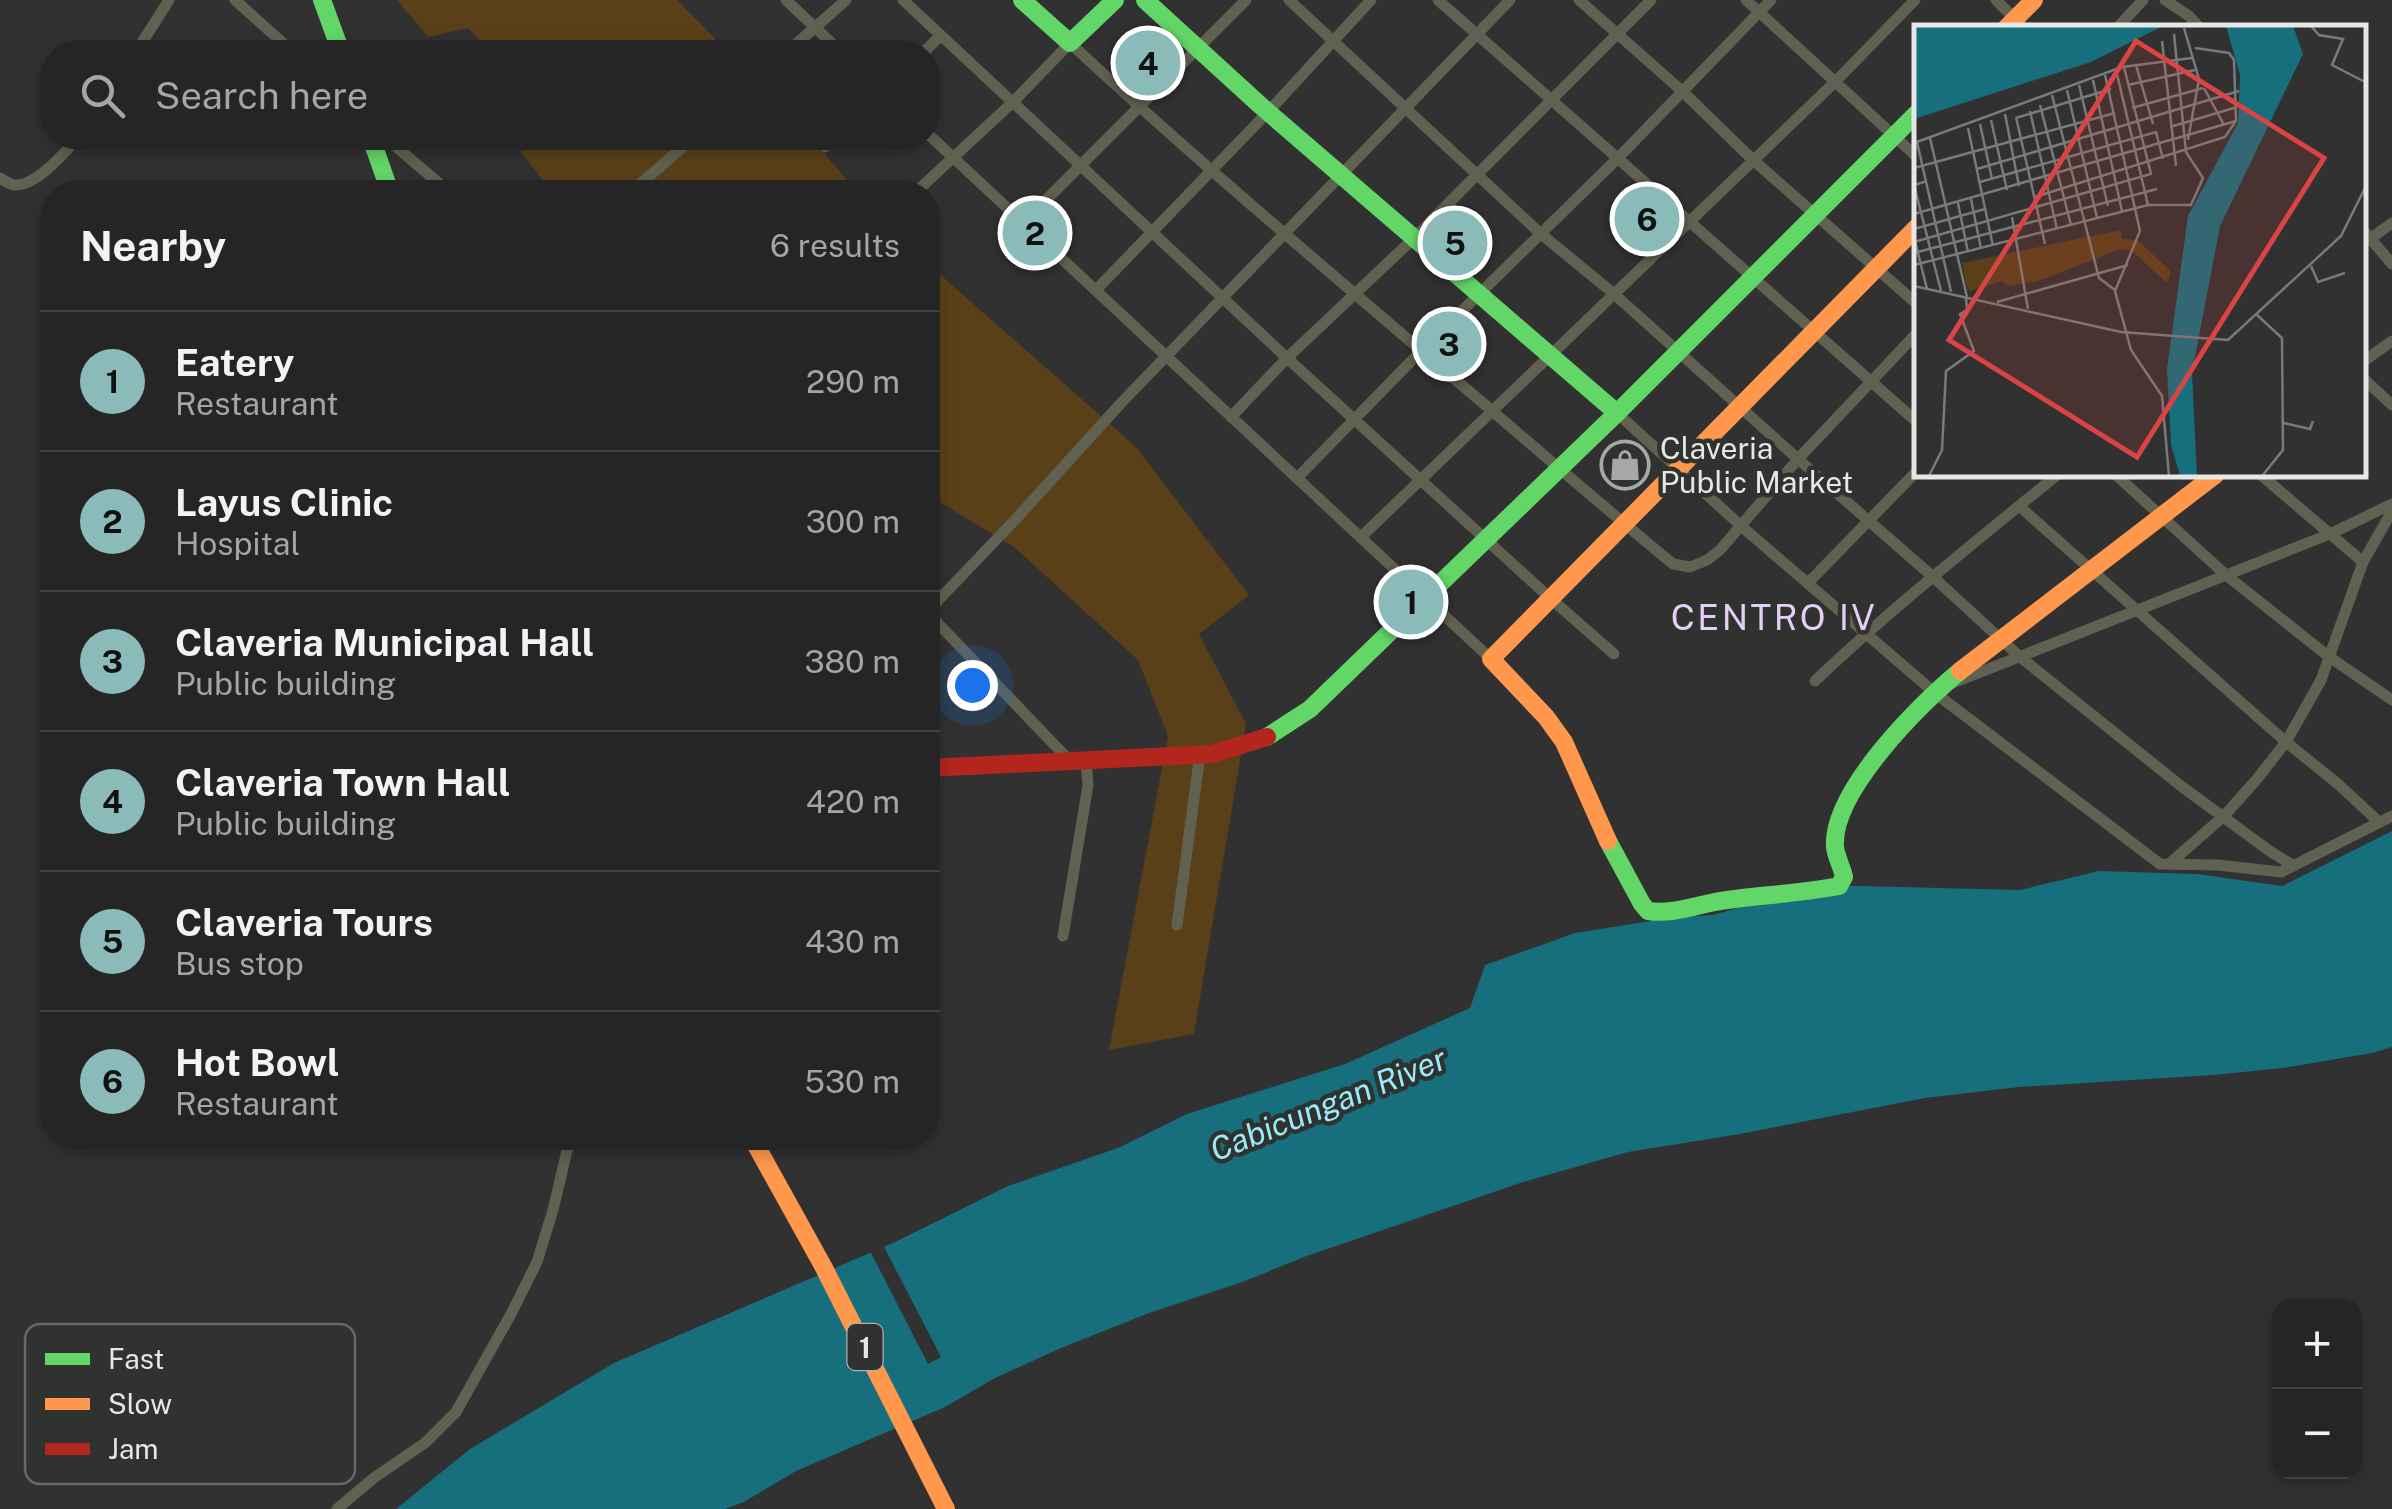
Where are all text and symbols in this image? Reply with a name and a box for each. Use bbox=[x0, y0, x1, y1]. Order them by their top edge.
inset map bbox=[1914, 25, 2367, 478]
pin: 4 bbox=[1116, 26, 1180, 100]
search box bbox=[40, 40, 940, 150]
icon: search bbox=[75, 68, 130, 123]
text: Search here bbox=[155, 73, 368, 118]
pin: 6 bbox=[1614, 182, 1680, 256]
pin: 2 bbox=[1002, 196, 1068, 270]
pin: 5 bbox=[1422, 206, 1488, 280]
text: Nearby bbox=[80, 221, 226, 270]
text: 6 results bbox=[770, 227, 900, 264]
pin: 3 bbox=[1416, 306, 1482, 382]
text: Eatery bbox=[175, 340, 294, 385]
text: 1 bbox=[106, 363, 119, 400]
text: 290 m bbox=[806, 363, 900, 400]
text: Restaurant bbox=[175, 385, 339, 422]
place label: Claveria Public Market bbox=[1660, 430, 1853, 500]
shop icon: Claveria Public Market bbox=[1599, 439, 1651, 491]
text: Layus Clinic bbox=[175, 480, 393, 525]
text: 2 bbox=[102, 503, 123, 540]
text: 300 m bbox=[806, 503, 900, 540]
text: Hospital bbox=[175, 525, 300, 562]
pin: 1 bbox=[1378, 564, 1444, 640]
district label: CENTRO IV bbox=[1671, 597, 1877, 638]
text: Claveria Municipal Hall bbox=[175, 620, 594, 665]
text: 3 bbox=[102, 643, 123, 680]
text: 380 m bbox=[804, 643, 900, 680]
your location bbox=[947, 660, 998, 711]
text: Public building bbox=[175, 665, 396, 702]
text: Claveria Town Hall bbox=[175, 760, 511, 805]
text: 4 bbox=[102, 783, 123, 820]
text: 420 m bbox=[806, 783, 900, 820]
text: Public building bbox=[175, 805, 396, 842]
text: Claveria Tours bbox=[175, 900, 433, 945]
text: 5 bbox=[102, 923, 123, 960]
text: 430 m bbox=[805, 923, 900, 960]
text: Bus stop bbox=[175, 945, 304, 982]
water label: Cabicungan River bbox=[1204, 1039, 1452, 1168]
text: Hot Bowl bbox=[175, 1040, 339, 1085]
text: 6 bbox=[102, 1063, 123, 1100]
text: 530 m bbox=[805, 1063, 900, 1100]
text: Restaurant bbox=[175, 1085, 339, 1122]
map controls bbox=[2272, 1299, 2362, 1479]
button: + bbox=[2272, 1299, 2362, 1389]
legend bbox=[25, 1324, 355, 1484]
road number: 1 bbox=[848, 1324, 882, 1370]
text: Fast bbox=[108, 1342, 164, 1375]
text: Slow bbox=[108, 1387, 172, 1420]
button: − bbox=[2272, 1389, 2362, 1479]
text: Jam bbox=[108, 1432, 159, 1465]

